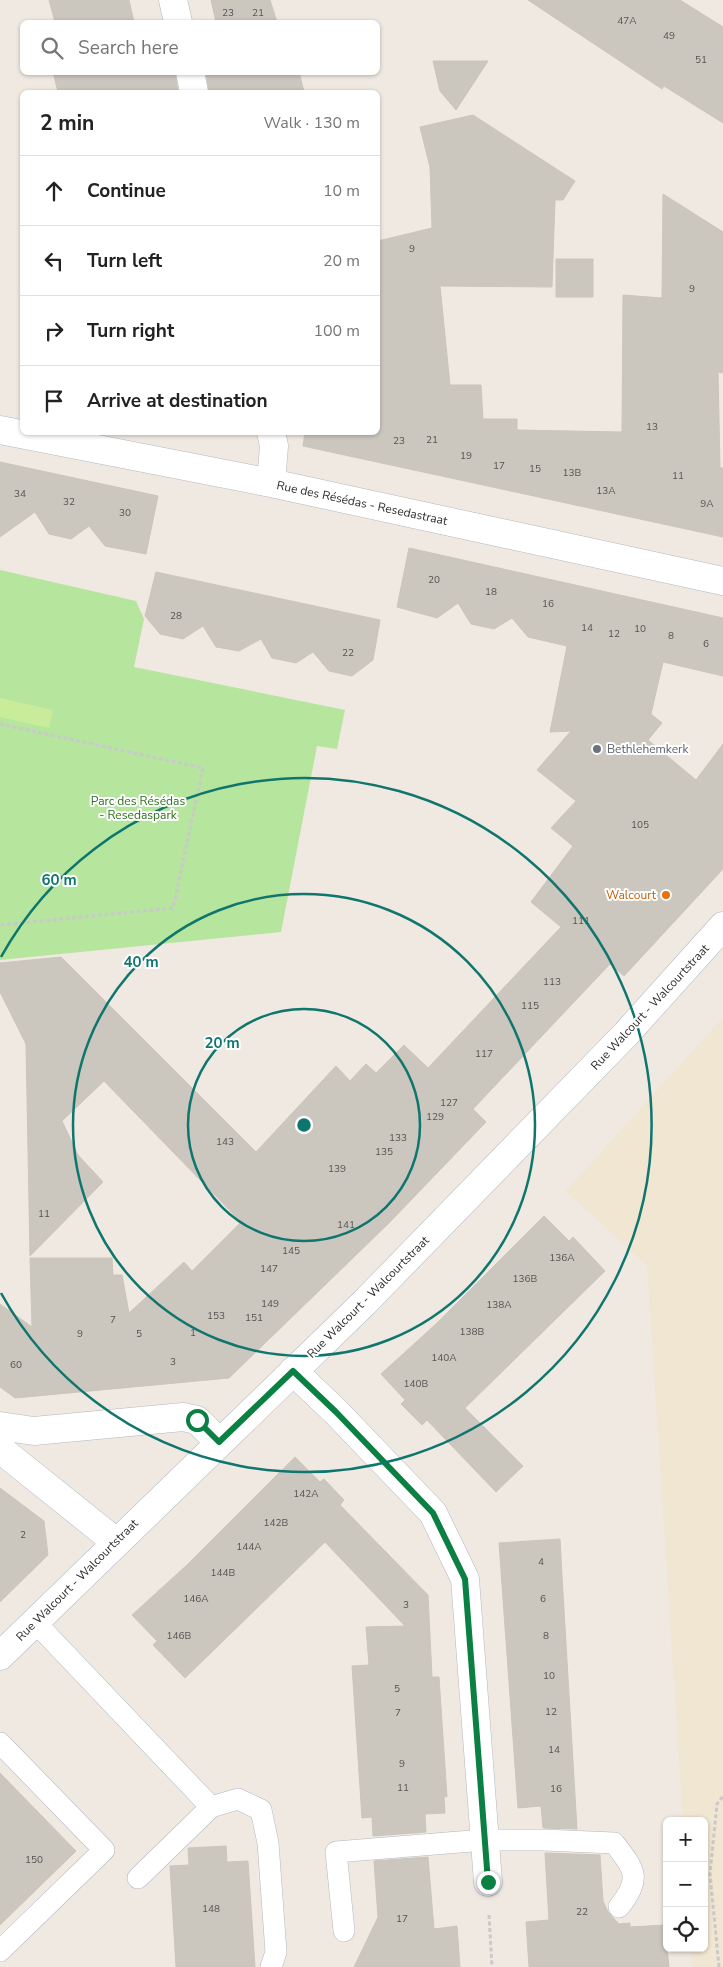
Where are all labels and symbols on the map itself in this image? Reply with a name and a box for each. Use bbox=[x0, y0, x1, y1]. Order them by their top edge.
house number: 23 bbox=[222, 6, 234, 20]
house number: 21 bbox=[252, 6, 264, 20]
house number: 47A bbox=[617, 14, 637, 28]
house number: 49 bbox=[663, 29, 675, 43]
house number: 51 bbox=[695, 53, 707, 67]
house number: 9 bbox=[409, 242, 415, 256]
house number: 9 bbox=[689, 282, 695, 296]
house number: 13 bbox=[646, 420, 658, 434]
house number: 21 bbox=[426, 433, 438, 447]
house number: 23 bbox=[393, 434, 405, 448]
house number: 19 bbox=[460, 449, 472, 463]
house number: 17 bbox=[493, 459, 505, 473]
house number: 15 bbox=[529, 462, 541, 476]
house number: 13B bbox=[563, 466, 582, 480]
house number: 11 bbox=[672, 469, 684, 483]
street label: Rue des Résédas - Resedastraat bbox=[275, 477, 450, 529]
house number: 13A bbox=[596, 484, 616, 498]
house number: 34 bbox=[14, 487, 26, 501]
house number: 32 bbox=[63, 495, 75, 509]
house number: 9A bbox=[700, 497, 714, 511]
house number: 30 bbox=[119, 506, 131, 520]
house number: 20 bbox=[428, 573, 440, 587]
house number: 18 bbox=[485, 585, 497, 599]
house number: 16 bbox=[542, 597, 554, 611]
house number: 28 bbox=[170, 609, 182, 623]
house number: 14 bbox=[581, 621, 593, 635]
house number: 10 bbox=[634, 622, 646, 636]
house number: 12 bbox=[608, 627, 620, 641]
house number: 8 bbox=[668, 629, 674, 643]
house number: 6 bbox=[703, 637, 709, 651]
house number: 22 bbox=[342, 646, 354, 660]
place label: Bethlehemkerk bbox=[607, 741, 689, 757]
marker: Bethlehemkerk bbox=[591, 743, 603, 755]
park label: Parc des Résédas - Resedaspark bbox=[91, 793, 185, 823]
house number: 105 bbox=[631, 818, 649, 832]
text: 60 m bbox=[41, 870, 77, 890]
place label: Walcourt bbox=[606, 887, 657, 903]
marker: Walcourt bbox=[660, 889, 672, 901]
house number: 111 bbox=[572, 914, 590, 928]
street label: Rue Walcourt - Walcourtstraat bbox=[587, 940, 713, 1073]
text: 40 m bbox=[123, 952, 159, 972]
house number: 113 bbox=[543, 975, 561, 989]
house number: 115 bbox=[521, 999, 539, 1013]
text: 20 m bbox=[204, 1033, 240, 1053]
house number: 117 bbox=[475, 1047, 493, 1061]
house number: 127 bbox=[440, 1096, 458, 1110]
house number: 129 bbox=[426, 1110, 444, 1124]
centre of rings bbox=[295, 1116, 313, 1134]
house number: 133 bbox=[389, 1131, 407, 1145]
house number: 143 bbox=[216, 1135, 234, 1149]
house number: 135 bbox=[375, 1145, 393, 1159]
house number: 139 bbox=[328, 1162, 346, 1176]
house number: 11 bbox=[38, 1207, 50, 1221]
house number: 141 bbox=[337, 1218, 355, 1232]
street label: Rue Walcourt - Walcourtstraat bbox=[303, 1232, 433, 1362]
house number: 145 bbox=[282, 1244, 300, 1258]
house number: 136A bbox=[549, 1251, 575, 1265]
house number: 147 bbox=[260, 1262, 278, 1276]
house number: 136B bbox=[513, 1272, 538, 1286]
house number: 149 bbox=[261, 1297, 279, 1311]
house number: 138A bbox=[486, 1298, 512, 1312]
house number: 153 bbox=[207, 1309, 225, 1323]
house number: 151 bbox=[245, 1311, 263, 1325]
house number: 7 bbox=[110, 1313, 116, 1327]
house number: 138B bbox=[460, 1325, 485, 1339]
house number: 1 bbox=[190, 1326, 196, 1340]
house number: 9 bbox=[77, 1327, 83, 1341]
house number: 5 bbox=[136, 1327, 142, 1341]
house number: 140A bbox=[431, 1351, 457, 1365]
house number: 3 bbox=[170, 1355, 176, 1369]
house number: 60 bbox=[10, 1358, 22, 1372]
house number: 140B bbox=[404, 1377, 429, 1391]
route start bbox=[186, 1409, 209, 1432]
house number: 142A bbox=[293, 1487, 319, 1501]
street label: Rue Walcourt - Walcourtstraat bbox=[12, 1515, 142, 1645]
house number: 142B bbox=[264, 1516, 289, 1530]
house number: 2 bbox=[20, 1528, 26, 1542]
house number: 144A bbox=[236, 1540, 262, 1554]
house number: 4 bbox=[538, 1555, 544, 1569]
house number: 144B bbox=[211, 1566, 236, 1580]
house number: 146A bbox=[183, 1592, 209, 1606]
house number: 6 bbox=[540, 1592, 546, 1606]
house number: 3 bbox=[403, 1598, 409, 1612]
house number: 146B bbox=[167, 1629, 192, 1643]
house number: 8 bbox=[543, 1629, 549, 1643]
house number: 10 bbox=[543, 1669, 555, 1683]
house number: 5 bbox=[394, 1682, 400, 1696]
house number: 12 bbox=[545, 1705, 557, 1719]
house number: 7 bbox=[395, 1706, 401, 1720]
house number: 14 bbox=[548, 1743, 560, 1757]
house number: 9 bbox=[399, 1757, 405, 1771]
house number: 11 bbox=[397, 1781, 409, 1795]
house number: 16 bbox=[550, 1782, 562, 1796]
house number: 150 bbox=[25, 1853, 43, 1867]
route end bbox=[477, 1871, 500, 1894]
house number: 148 bbox=[202, 1902, 220, 1916]
house number: 22 bbox=[576, 1905, 588, 1919]
house number: 17 bbox=[396, 1912, 408, 1926]

